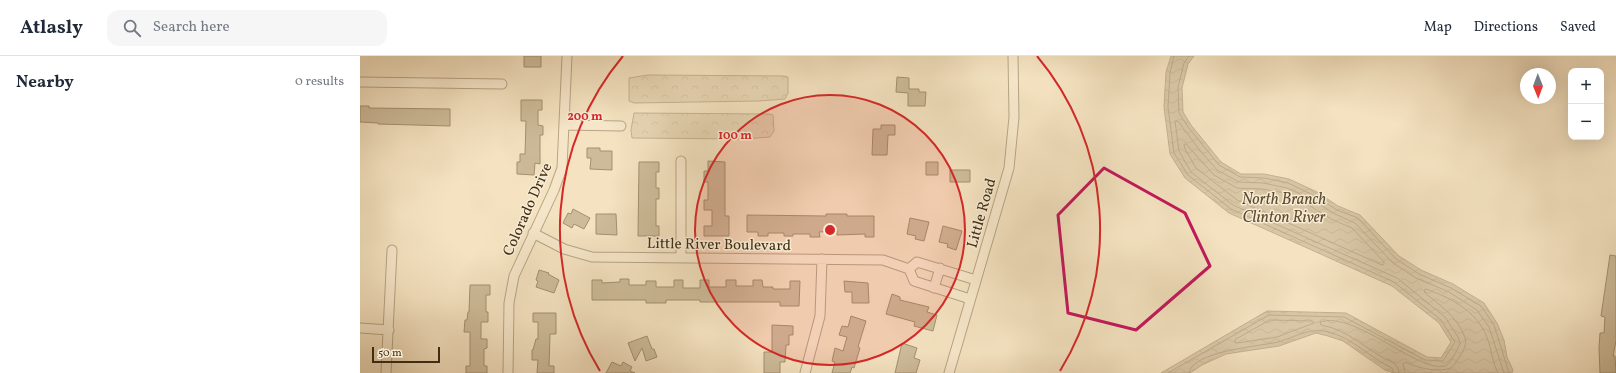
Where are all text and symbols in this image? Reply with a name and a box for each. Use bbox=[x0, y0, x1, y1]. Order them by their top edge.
search box bbox=[107, 10, 387, 46]
text: Atlasly bbox=[20, 15, 83, 41]
icon: search bbox=[121, 17, 143, 39]
text: Search here bbox=[153, 17, 230, 38]
text: Map bbox=[1424, 18, 1452, 37]
text: Directions bbox=[1474, 18, 1538, 37]
text: Saved bbox=[1560, 18, 1596, 37]
north arrow bbox=[1520, 68, 1556, 104]
map controls bbox=[1568, 68, 1604, 140]
button: + bbox=[1568, 68, 1604, 104]
text: Nearby bbox=[16, 71, 74, 94]
text: 0 results bbox=[295, 73, 344, 91]
button: − bbox=[1568, 104, 1604, 140]
text: 200 m bbox=[567, 109, 603, 125]
text: 100 m bbox=[718, 128, 752, 144]
street label: Colorado Drive bbox=[498, 160, 558, 260]
street label: Little Road bbox=[962, 176, 1002, 251]
water label: North Branch Clinton River bbox=[1242, 189, 1327, 229]
centre of rings bbox=[823, 223, 837, 237]
street label: Little River Boulevard bbox=[647, 234, 791, 257]
scale bar bbox=[372, 345, 440, 364]
text: 50 m bbox=[378, 346, 402, 361]

